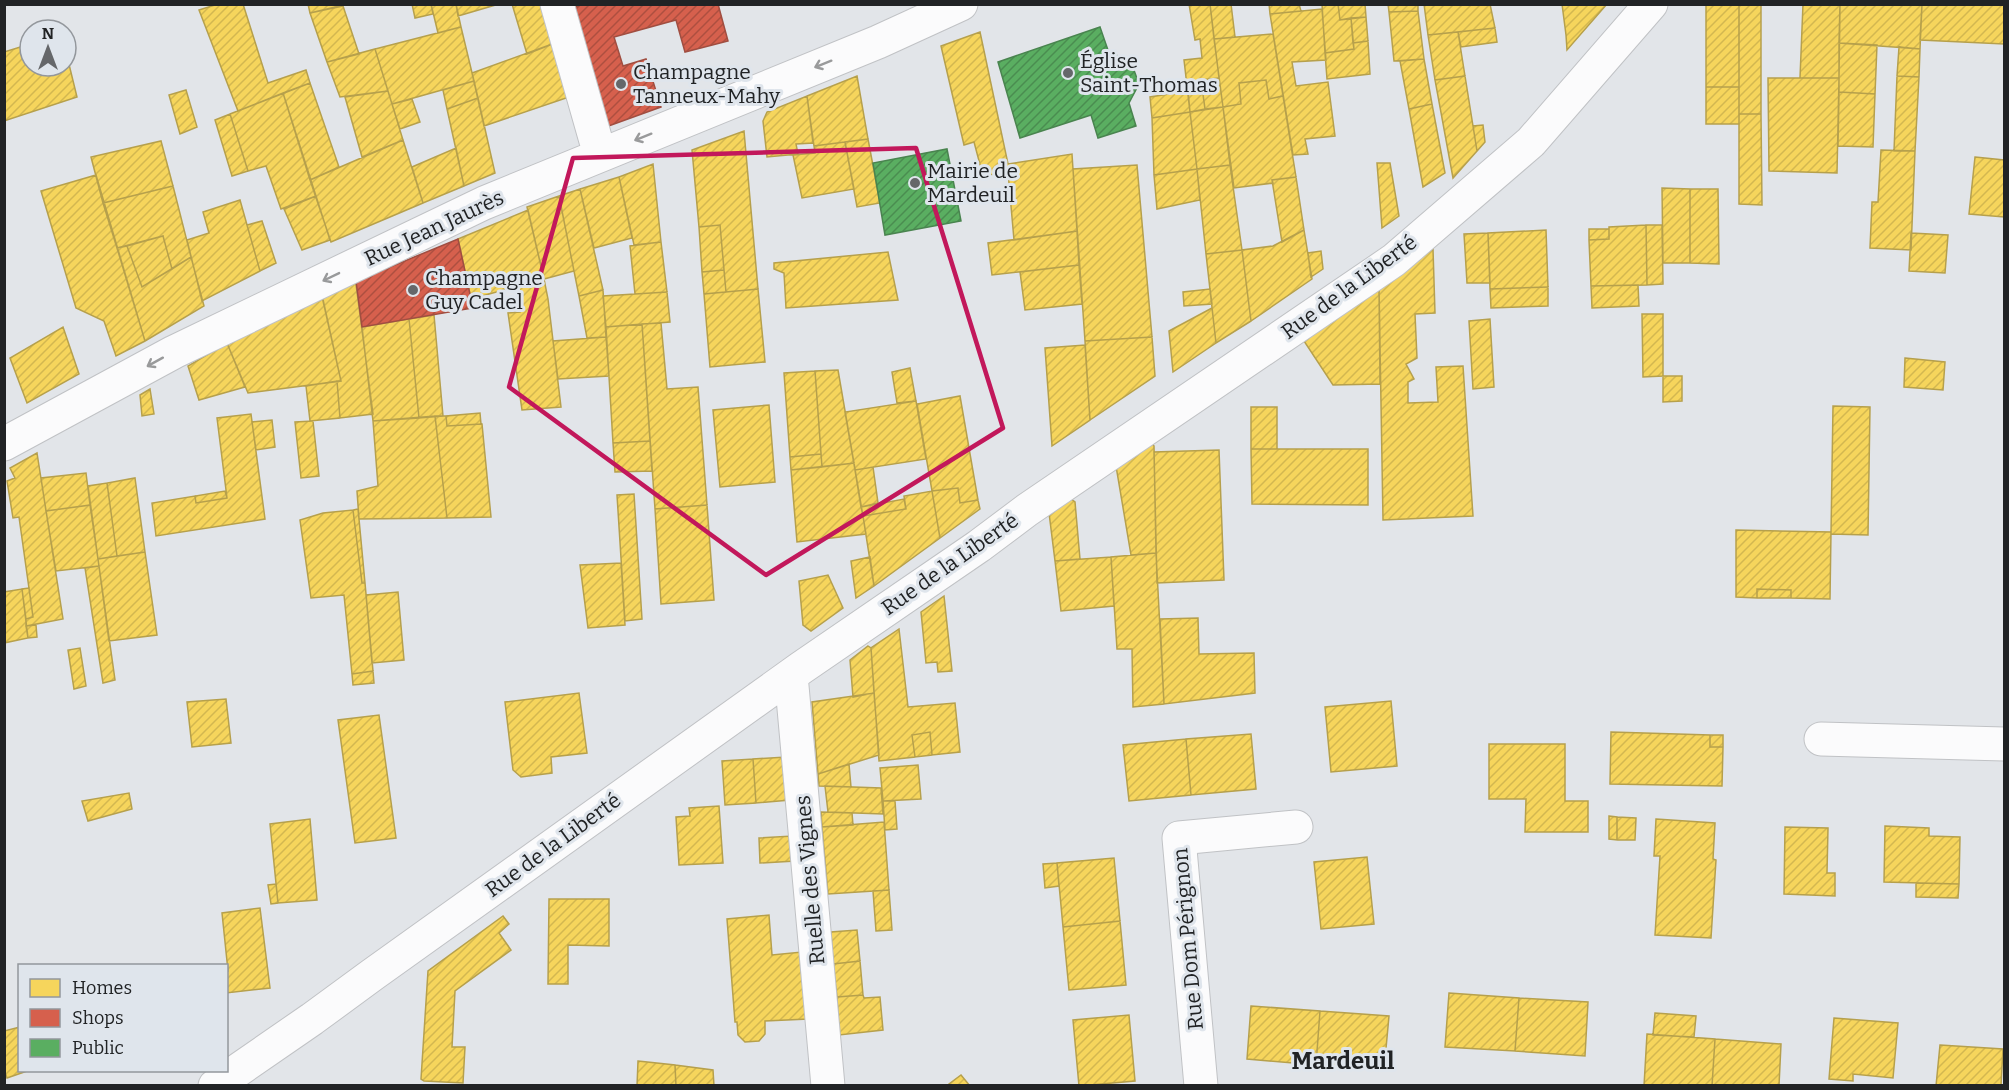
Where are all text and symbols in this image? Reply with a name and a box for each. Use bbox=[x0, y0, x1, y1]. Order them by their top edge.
north arrow bbox=[18, 18, 78, 78]
text: N bbox=[42, 24, 54, 43]
place label: Église Saint-Thomas bbox=[1080, 48, 1218, 98]
place label: Champagne Tanneux-Mahy bbox=[633, 59, 781, 109]
one-way arrow bbox=[815, 59, 833, 70]
marker: Église Saint-Thomas bbox=[1061, 66, 1075, 80]
marker: Champagne Tanneux-Mahy bbox=[614, 77, 628, 91]
one-way arrow bbox=[634, 132, 652, 143]
place label: Mairie de Mardeuil bbox=[927, 158, 1018, 208]
marker: Mairie de Mardeuil bbox=[908, 176, 922, 190]
street label: Rue Jean Jaurès bbox=[360, 184, 508, 272]
street label: Rue de la Liberté bbox=[1276, 229, 1422, 345]
place label: Champagne Guy Cadel bbox=[425, 265, 543, 315]
one-way arrow bbox=[322, 271, 340, 283]
marker: Champagne Guy Cadel bbox=[406, 283, 420, 297]
one-way arrow bbox=[147, 357, 165, 368]
street label: Rue de la Liberté bbox=[877, 507, 1023, 621]
street label: Rue de la Liberté bbox=[480, 787, 626, 903]
street label: Ruelle des Vignes bbox=[790, 794, 830, 966]
street label: Rue Dom Pérignon bbox=[1167, 847, 1209, 1031]
legend bbox=[18, 964, 228, 1072]
text: Homes bbox=[72, 977, 132, 999]
text: Shops bbox=[72, 1007, 124, 1029]
text: Public bbox=[72, 1037, 124, 1059]
district label: Mardeuil bbox=[1292, 1047, 1395, 1075]

